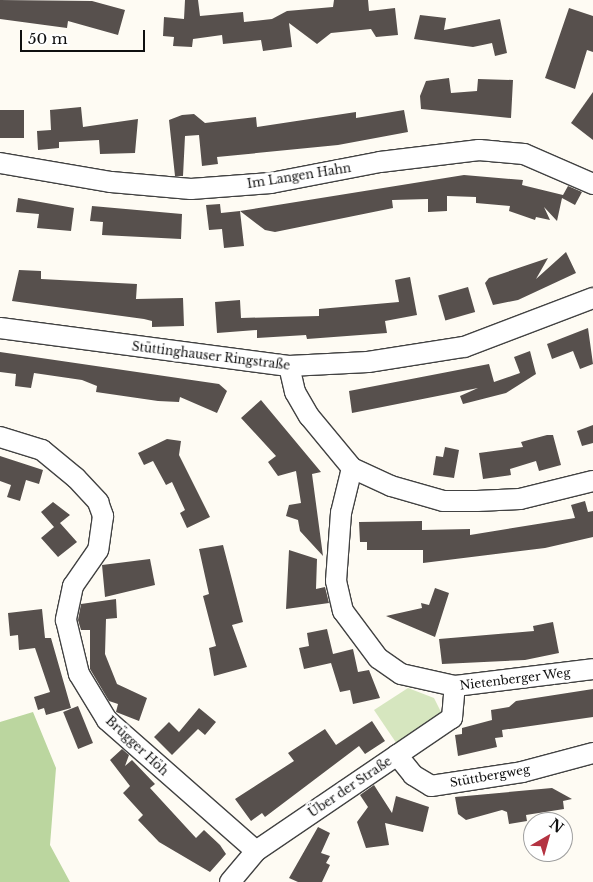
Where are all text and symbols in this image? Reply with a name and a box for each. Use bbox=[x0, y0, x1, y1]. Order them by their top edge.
scale bar bbox=[22, 20, 148, 52]
text: 50 m bbox=[28, 29, 68, 48]
street label: Im Langen Hahn bbox=[246, 161, 352, 191]
street label: Stüttinghauser Ringstraße bbox=[131, 339, 291, 373]
street label: Nietenberger Weg bbox=[458, 665, 572, 693]
street label: Brügger Höh bbox=[103, 713, 171, 779]
street label: Über der Straße bbox=[305, 754, 395, 820]
street label: Stüttbergweg bbox=[449, 762, 531, 790]
north arrow bbox=[523, 812, 573, 862]
text: N bbox=[546, 815, 567, 837]

